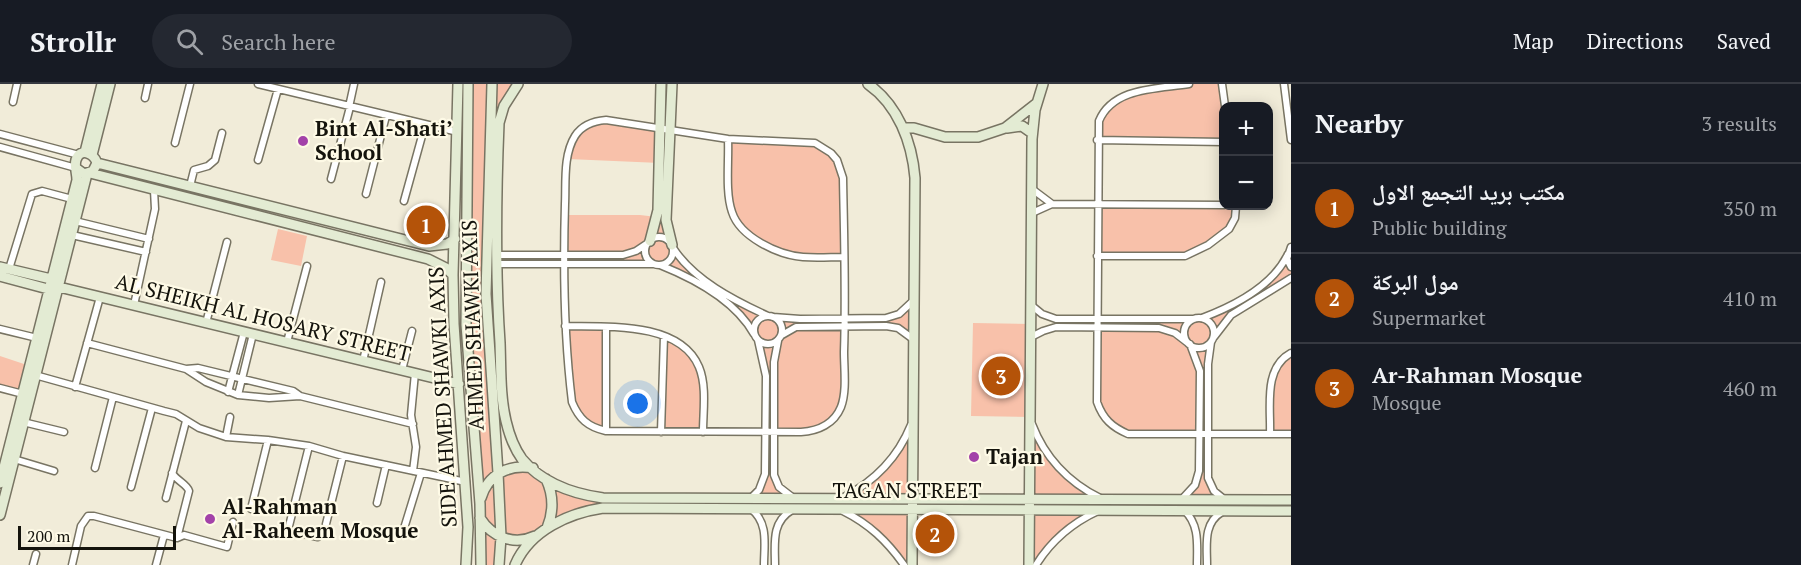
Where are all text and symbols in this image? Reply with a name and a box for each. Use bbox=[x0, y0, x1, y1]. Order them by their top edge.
search box bbox=[152, 14, 572, 68]
text: Strollr bbox=[30, 23, 116, 60]
icon: search bbox=[173, 25, 206, 58]
text: Search here bbox=[221, 27, 336, 56]
text: Map bbox=[1513, 27, 1554, 55]
text: Directions bbox=[1587, 27, 1684, 55]
text: Saved bbox=[1717, 27, 1771, 55]
map controls bbox=[1219, 102, 1273, 210]
button: + bbox=[1219, 102, 1273, 156]
text: Nearby bbox=[1315, 106, 1403, 140]
text: 3 results bbox=[1702, 110, 1777, 137]
place label: Bint Al-Shati’ School bbox=[315, 114, 453, 166]
marker: Bint Al-Shati’ School bbox=[296, 134, 310, 148]
button: − bbox=[1219, 156, 1273, 210]
text: مكتب بريد التجمع الاول bbox=[1372, 177, 1565, 206]
text: 1 bbox=[1329, 195, 1340, 222]
text: 350 m bbox=[1723, 195, 1777, 222]
pin: 1 bbox=[406, 202, 446, 248]
text: Public building bbox=[1372, 214, 1506, 241]
street label: AHMED SHAWKI AXIS bbox=[454, 219, 490, 431]
street label: SIDE AHMED SHAWKI AXIS bbox=[421, 266, 463, 528]
street label: AL SHEIKH AL HOSARY STREET bbox=[112, 267, 414, 367]
text: مول البركة bbox=[1372, 267, 1459, 296]
text: 2 bbox=[1329, 285, 1340, 312]
text: 410 m bbox=[1723, 285, 1777, 312]
text: Supermarket bbox=[1372, 304, 1486, 331]
pin: 3 bbox=[982, 354, 1020, 398]
text: Ar-Rahman Mosque bbox=[1372, 360, 1582, 389]
text: 3 bbox=[1329, 375, 1340, 402]
text: 460 m bbox=[1723, 375, 1777, 402]
your location bbox=[623, 389, 652, 418]
text: Mosque bbox=[1372, 389, 1442, 416]
place label: Tajan bbox=[986, 442, 1043, 470]
marker: Tajan bbox=[967, 450, 981, 464]
street label: TAGAN STREET bbox=[833, 476, 981, 504]
place label: Al-Rahman Al-Raheem Mosque bbox=[222, 492, 419, 544]
marker: Al-Rahman Al-Raheem Mosque bbox=[203, 512, 217, 526]
pin: 2 bbox=[916, 512, 954, 556]
scale bar bbox=[18, 523, 176, 550]
text: 200 m bbox=[27, 525, 70, 547]

